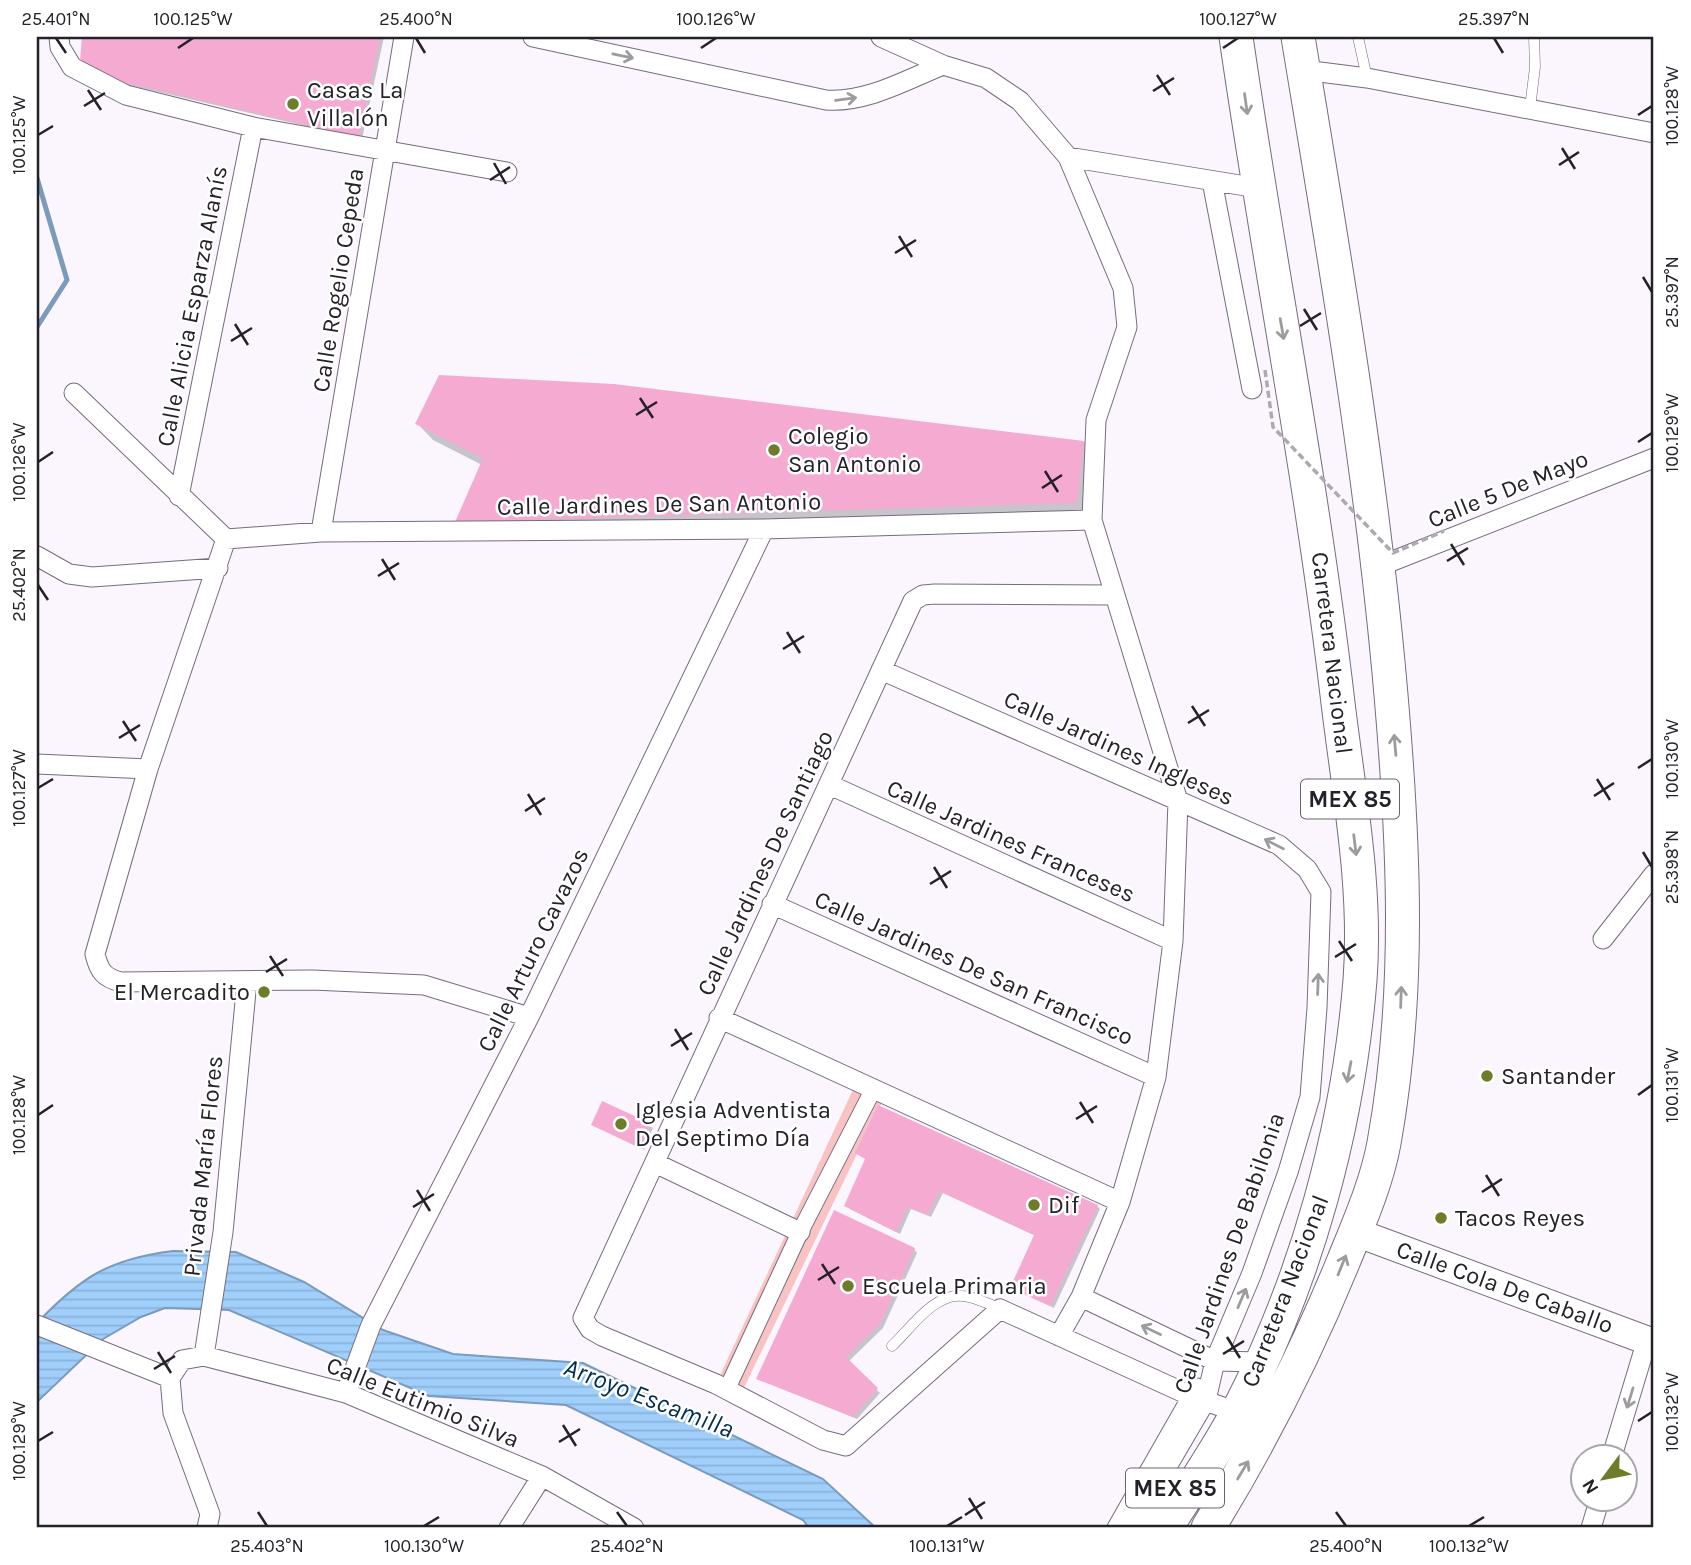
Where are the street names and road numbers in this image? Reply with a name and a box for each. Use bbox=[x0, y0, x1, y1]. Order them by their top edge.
street label: Calle Alicia Esparza Alanís bbox=[151, 163, 233, 449]
street label: Calle Rogelio Cepeda bbox=[306, 166, 370, 394]
street label: Calle 5 De Mayo bbox=[1424, 444, 1592, 534]
street label: Calle Jardines De San Antonio bbox=[497, 487, 821, 521]
street label: Carretera Nacional bbox=[1306, 550, 1358, 756]
street label: Calle Jardines Ingleses bbox=[1000, 685, 1238, 811]
street label: Calle Jardines De Santiago bbox=[691, 726, 839, 1000]
street label: Calle Jardines Franceses bbox=[883, 774, 1139, 908]
road number: MEX 85 bbox=[1301, 779, 1399, 818]
street label: Calle Arturo Cavazos bbox=[471, 844, 595, 1056]
street label: Calle Jardines De San Francisco bbox=[810, 885, 1138, 1051]
street label: Privada María Flores bbox=[177, 1054, 229, 1278]
street label: Calle Jardines De Babilonia bbox=[1168, 1109, 1290, 1397]
street label: Carretera Nacional bbox=[1236, 1191, 1334, 1391]
street label: Calle Cola De Caballo bbox=[1393, 1235, 1617, 1339]
street label: Calle Eutimio Silva bbox=[322, 1350, 524, 1454]
road number: MEX 85 bbox=[1126, 1469, 1224, 1508]

